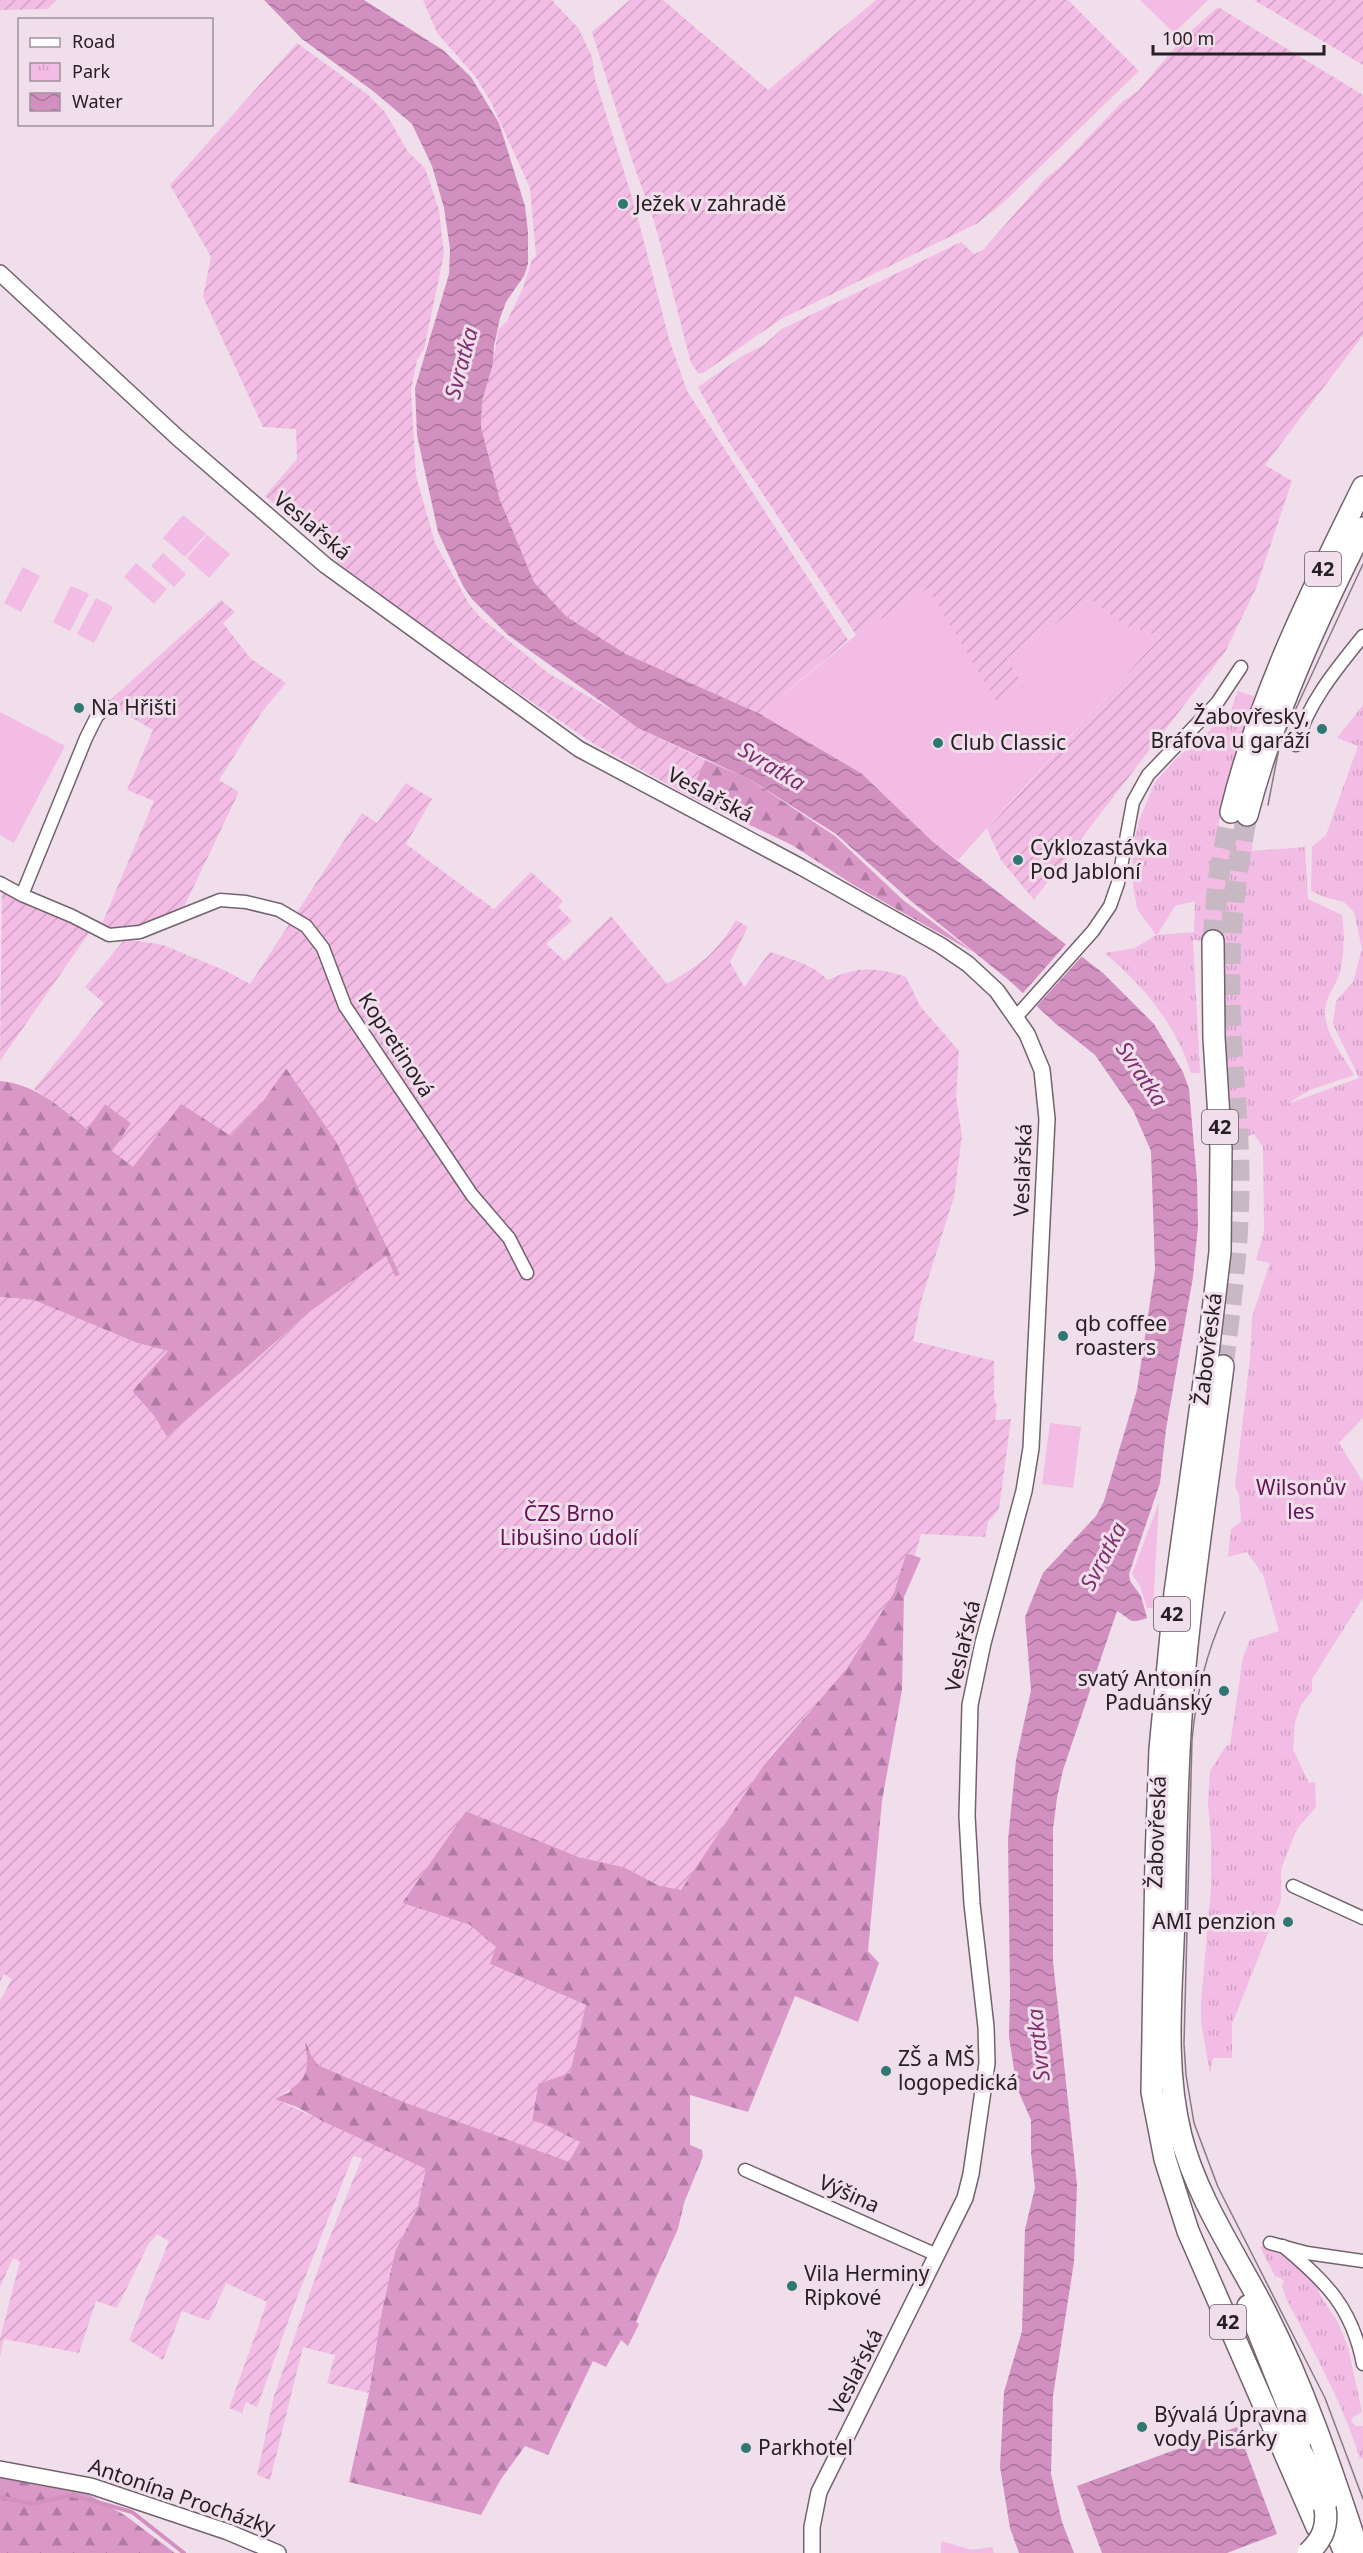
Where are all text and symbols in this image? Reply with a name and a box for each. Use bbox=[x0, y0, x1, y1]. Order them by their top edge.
legend bbox=[18, 18, 213, 126]
scale bar bbox=[1153, 18, 1324, 56]
text: 100 m bbox=[1162, 26, 1214, 50]
text: Road bbox=[72, 29, 115, 53]
text: Park bbox=[72, 59, 110, 83]
text: Water bbox=[72, 89, 123, 113]
place label: Ježek v zahradě bbox=[633, 189, 786, 217]
marker: Ježek v zahradě bbox=[616, 197, 630, 211]
water label: Svratka bbox=[436, 323, 484, 402]
street label: Veslařská bbox=[268, 485, 357, 566]
road number: 42 bbox=[1305, 552, 1341, 586]
place label: Na Hřišti bbox=[91, 693, 177, 721]
marker: Na Hřišti bbox=[72, 701, 86, 715]
place label: Žabovřesky, Bráfova u garáží bbox=[1150, 702, 1311, 754]
marker: Žabovřesky, Bráfova u garáží bbox=[1315, 722, 1329, 736]
place label: Club Classic bbox=[950, 728, 1066, 756]
water label: Svratka bbox=[734, 734, 812, 797]
marker: Club Classic bbox=[931, 736, 945, 750]
street label: Veslařská bbox=[663, 760, 758, 828]
place label: Cyklozastávka Pod Jabloní bbox=[1030, 833, 1168, 885]
marker: Cyklozastávka Pod Jabloní bbox=[1011, 853, 1025, 867]
street label: Kopretinová bbox=[353, 987, 441, 1102]
water label: Svratka bbox=[1110, 1035, 1176, 1112]
road number: 42 bbox=[1202, 1110, 1238, 1144]
street label: Veslařská bbox=[1006, 1123, 1038, 1217]
street label: Žabovřeská bbox=[1186, 1291, 1228, 1407]
place label: qb coffee roasters bbox=[1075, 1309, 1167, 1361]
marker: qb coffee roasters bbox=[1056, 1329, 1070, 1343]
park label: Wilsonův les bbox=[1256, 1473, 1346, 1525]
park label: ČZS Brno Libušino údolí bbox=[500, 1499, 639, 1551]
water label: Svratka bbox=[1072, 1516, 1133, 1595]
street label: Veslařská bbox=[938, 1597, 986, 1694]
road number: 42 bbox=[1154, 1597, 1190, 1631]
place label: svatý Antonín Paduánský bbox=[1078, 1664, 1212, 1716]
marker: svatý Antonín Paduánský bbox=[1217, 1684, 1231, 1698]
street label: Žabovřeská bbox=[1140, 1775, 1172, 1889]
place label: AMI penzion bbox=[1152, 1907, 1276, 1935]
marker: AMI penzion bbox=[1281, 1915, 1295, 1929]
water label: Svratka bbox=[1018, 2007, 1056, 2083]
place label: ZŠ a MŠ logopedická bbox=[898, 2044, 1018, 2096]
marker: ZŠ a MŠ logopedická bbox=[879, 2064, 893, 2078]
street label: Výšina bbox=[815, 2167, 884, 2219]
place label: Vila Herminy Ripkové bbox=[804, 2259, 930, 2311]
marker: Vila Herminy Ripkové bbox=[785, 2279, 799, 2293]
road number: 42 bbox=[1210, 2305, 1246, 2339]
street label: Veslařská bbox=[822, 2324, 889, 2419]
place label: Bývalá Úpravna vody Pisárky bbox=[1154, 2400, 1307, 2452]
marker: Bývalá Úpravna vody Pisárky bbox=[1135, 2420, 1149, 2434]
place label: Parkhotel bbox=[758, 2433, 853, 2461]
marker: Parkhotel bbox=[739, 2441, 753, 2455]
street label: Antonína Procházky bbox=[85, 2451, 280, 2541]

